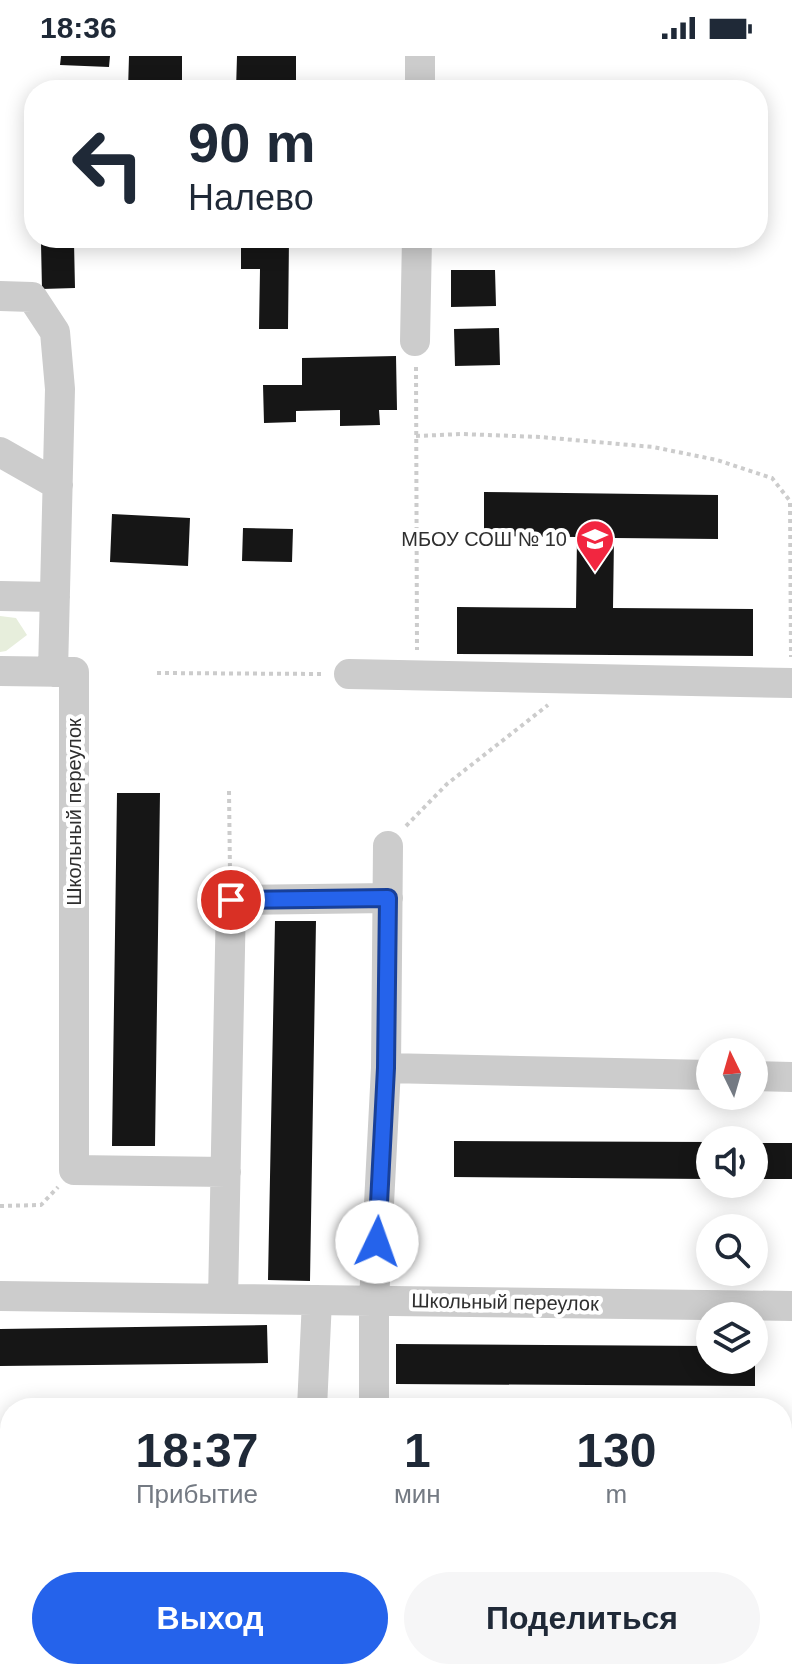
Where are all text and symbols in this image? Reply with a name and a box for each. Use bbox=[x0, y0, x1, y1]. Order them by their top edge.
text: 18:36 bbox=[40, 11, 117, 44]
text: 90 m bbox=[188, 111, 316, 174]
icon: left bbox=[56, 112, 160, 216]
text: Налево bbox=[188, 177, 314, 218]
school or university icon: МБОУ СОШ № 10 bbox=[574, 518, 616, 573]
place label: МБОУ СОШ № 10 bbox=[401, 528, 567, 550]
street label: Школьный переулок bbox=[63, 718, 85, 906]
pin bbox=[197, 866, 265, 934]
icon: arrive bbox=[209, 878, 253, 922]
north arrow bbox=[696, 1038, 768, 1110]
map controls bbox=[696, 1038, 768, 1374]
button: sound bbox=[696, 1126, 768, 1198]
position arrow bbox=[335, 1200, 419, 1284]
button: search bbox=[696, 1214, 768, 1286]
street label: Школьный переулок bbox=[411, 1289, 599, 1315]
button: layers bbox=[696, 1302, 768, 1374]
text: 18:37 bbox=[136, 1424, 258, 1477]
text: 1 bbox=[404, 1424, 431, 1477]
text: 130 bbox=[576, 1424, 656, 1477]
text: Прибытие bbox=[136, 1479, 258, 1509]
text: мин bbox=[394, 1479, 441, 1509]
text: m bbox=[606, 1479, 627, 1509]
button: Выход bbox=[32, 1572, 388, 1664]
button: Поделиться bbox=[404, 1572, 760, 1664]

